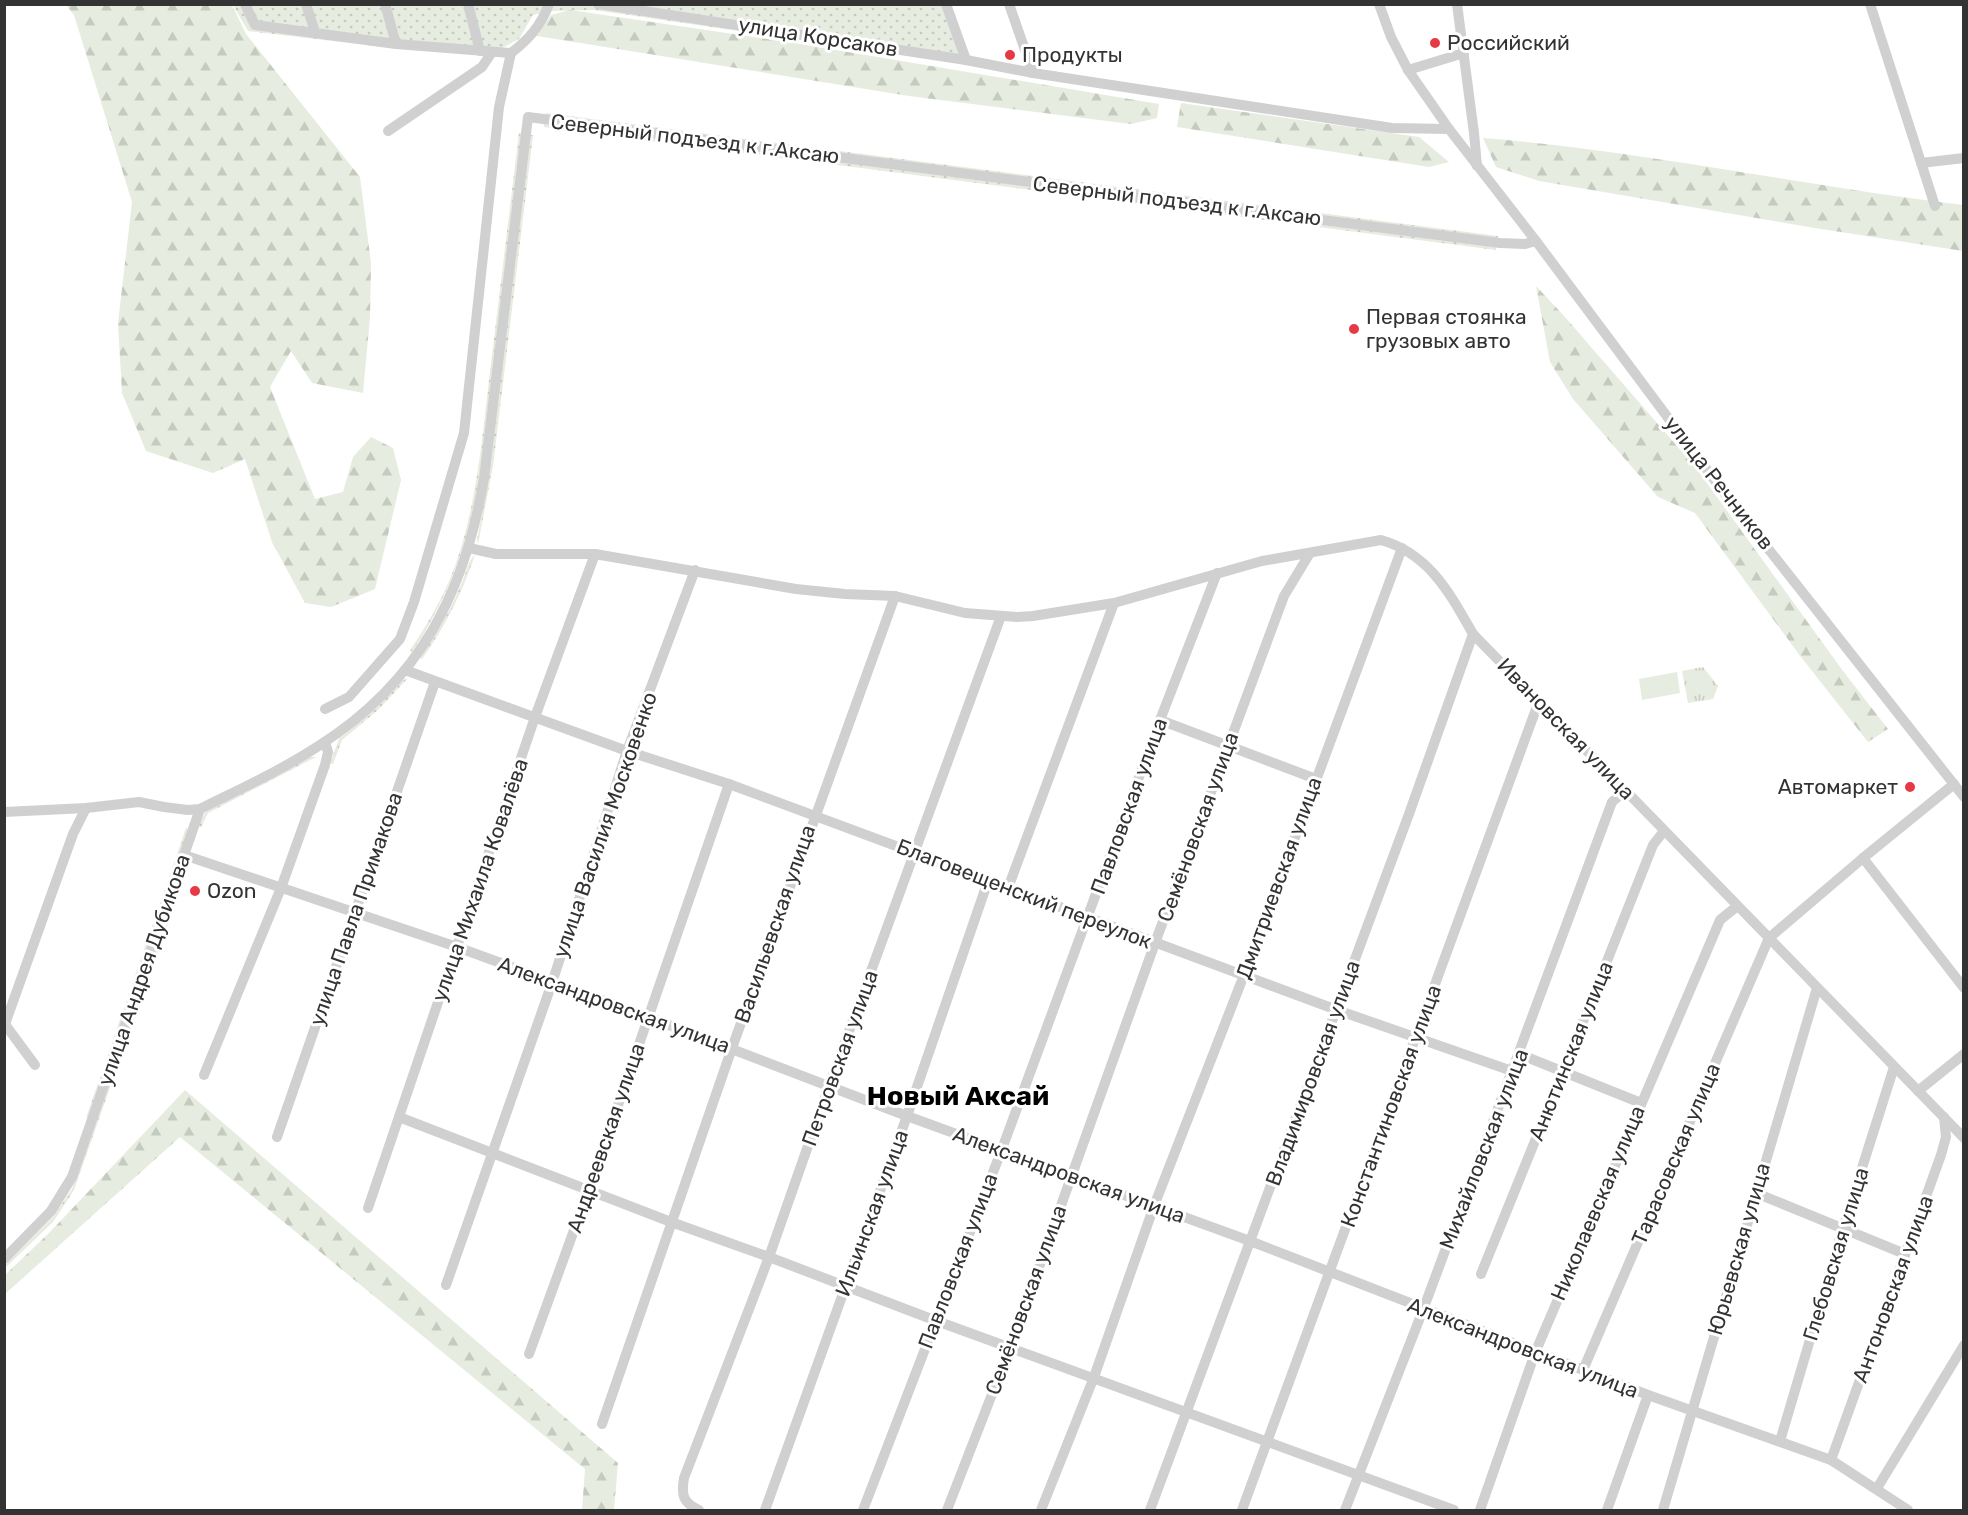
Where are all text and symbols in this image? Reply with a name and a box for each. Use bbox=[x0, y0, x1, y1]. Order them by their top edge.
street label: улица Корсаков bbox=[737, 12, 899, 61]
place label: Российский bbox=[1447, 30, 1570, 55]
marker: Российский bbox=[1428, 36, 1442, 50]
place label: Продукты bbox=[1022, 42, 1123, 67]
marker: Продукты bbox=[1003, 48, 1017, 62]
street label: Северный подъезд к г.Аксаю bbox=[549, 108, 841, 169]
street label: Северный подъезд к г.Аксаю bbox=[1031, 170, 1323, 231]
place label: Первая стоянка грузовых авто bbox=[1366, 304, 1527, 353]
marker: Первая стоянка грузовых авто bbox=[1347, 322, 1361, 336]
street label: улица Речников bbox=[1660, 411, 1779, 554]
street label: Ивановская улица bbox=[1492, 653, 1640, 805]
street label: улица Василия Московенко bbox=[547, 689, 662, 961]
street label: Павловская улица bbox=[1085, 714, 1172, 897]
street label: Семёновская улица bbox=[1152, 729, 1243, 925]
street label: улица Михаила Ковалёва bbox=[426, 755, 533, 1005]
street label: Дмитриевская улица bbox=[1230, 773, 1327, 982]
place label: Автомаркет bbox=[1778, 774, 1898, 799]
marker: Автомаркет bbox=[1903, 780, 1917, 794]
street label: улица Павла Примакова bbox=[304, 789, 407, 1029]
street label: Васильевская улица bbox=[729, 822, 820, 1026]
street label: Благовещенский переулок bbox=[893, 833, 1155, 954]
street label: улица Андрея Дубикова bbox=[92, 851, 195, 1089]
place label: Ozon bbox=[207, 878, 257, 903]
marker: Ozon bbox=[188, 884, 202, 898]
street label: Александровская улица bbox=[495, 951, 734, 1058]
street label: Владимировская улица bbox=[1260, 957, 1365, 1189]
street label: Анютинская улица bbox=[1523, 957, 1618, 1144]
street label: Петровская улица bbox=[796, 966, 883, 1149]
street label: Константиновская улица bbox=[1335, 981, 1446, 1230]
street label: Андреевская улица bbox=[561, 1040, 650, 1236]
street label: Михайловская улица bbox=[1434, 1045, 1533, 1253]
street label: Тарасовская улица bbox=[1626, 1059, 1725, 1248]
district label: Новый Аксай bbox=[867, 1080, 1049, 1112]
street label: Николаевская улица bbox=[1545, 1102, 1650, 1304]
street label: Александровская улица bbox=[950, 1121, 1189, 1228]
street label: Ильинская улица bbox=[830, 1126, 913, 1299]
street label: Юрьевская улица bbox=[1702, 1160, 1775, 1338]
street label: Глебовская улица bbox=[1797, 1164, 1874, 1344]
street label: Павловская улица bbox=[913, 1170, 1002, 1352]
street label: Антоновская улица bbox=[1847, 1192, 1938, 1386]
street label: Семёновская улица bbox=[980, 1202, 1071, 1398]
street label: Александровская улица bbox=[1404, 1292, 1642, 1403]

